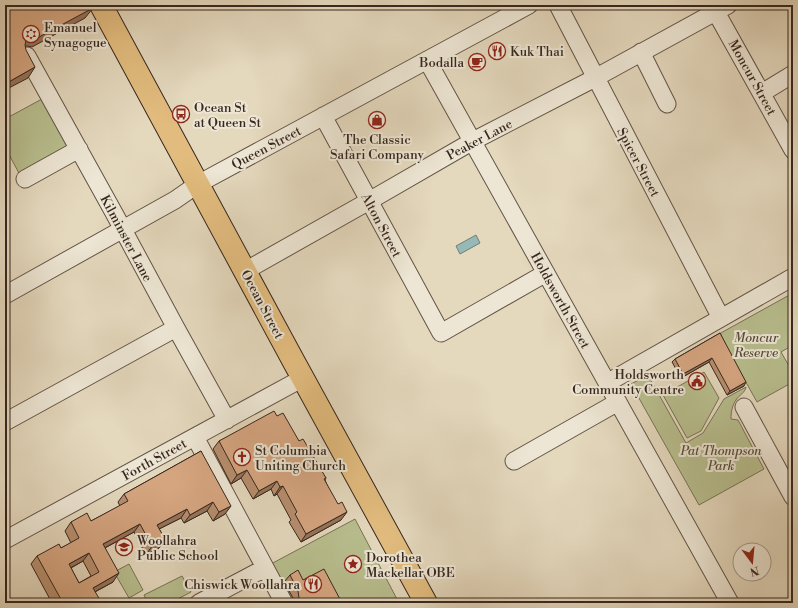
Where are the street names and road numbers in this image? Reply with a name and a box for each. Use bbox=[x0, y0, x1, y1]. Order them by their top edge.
street label: Moncur Street bbox=[725, 37, 780, 118]
street label: Peaker Lane bbox=[444, 116, 515, 164]
street label: Queen Street bbox=[229, 123, 304, 173]
street label: Spicer Street bbox=[613, 125, 663, 200]
street label: Alton Street bbox=[357, 190, 405, 261]
street label: Kilminster Lane bbox=[97, 192, 156, 285]
street label: Holdsworth Street bbox=[527, 250, 593, 352]
street label: Ocean Street bbox=[237, 267, 287, 342]
street label: Forth Street bbox=[119, 435, 190, 484]

